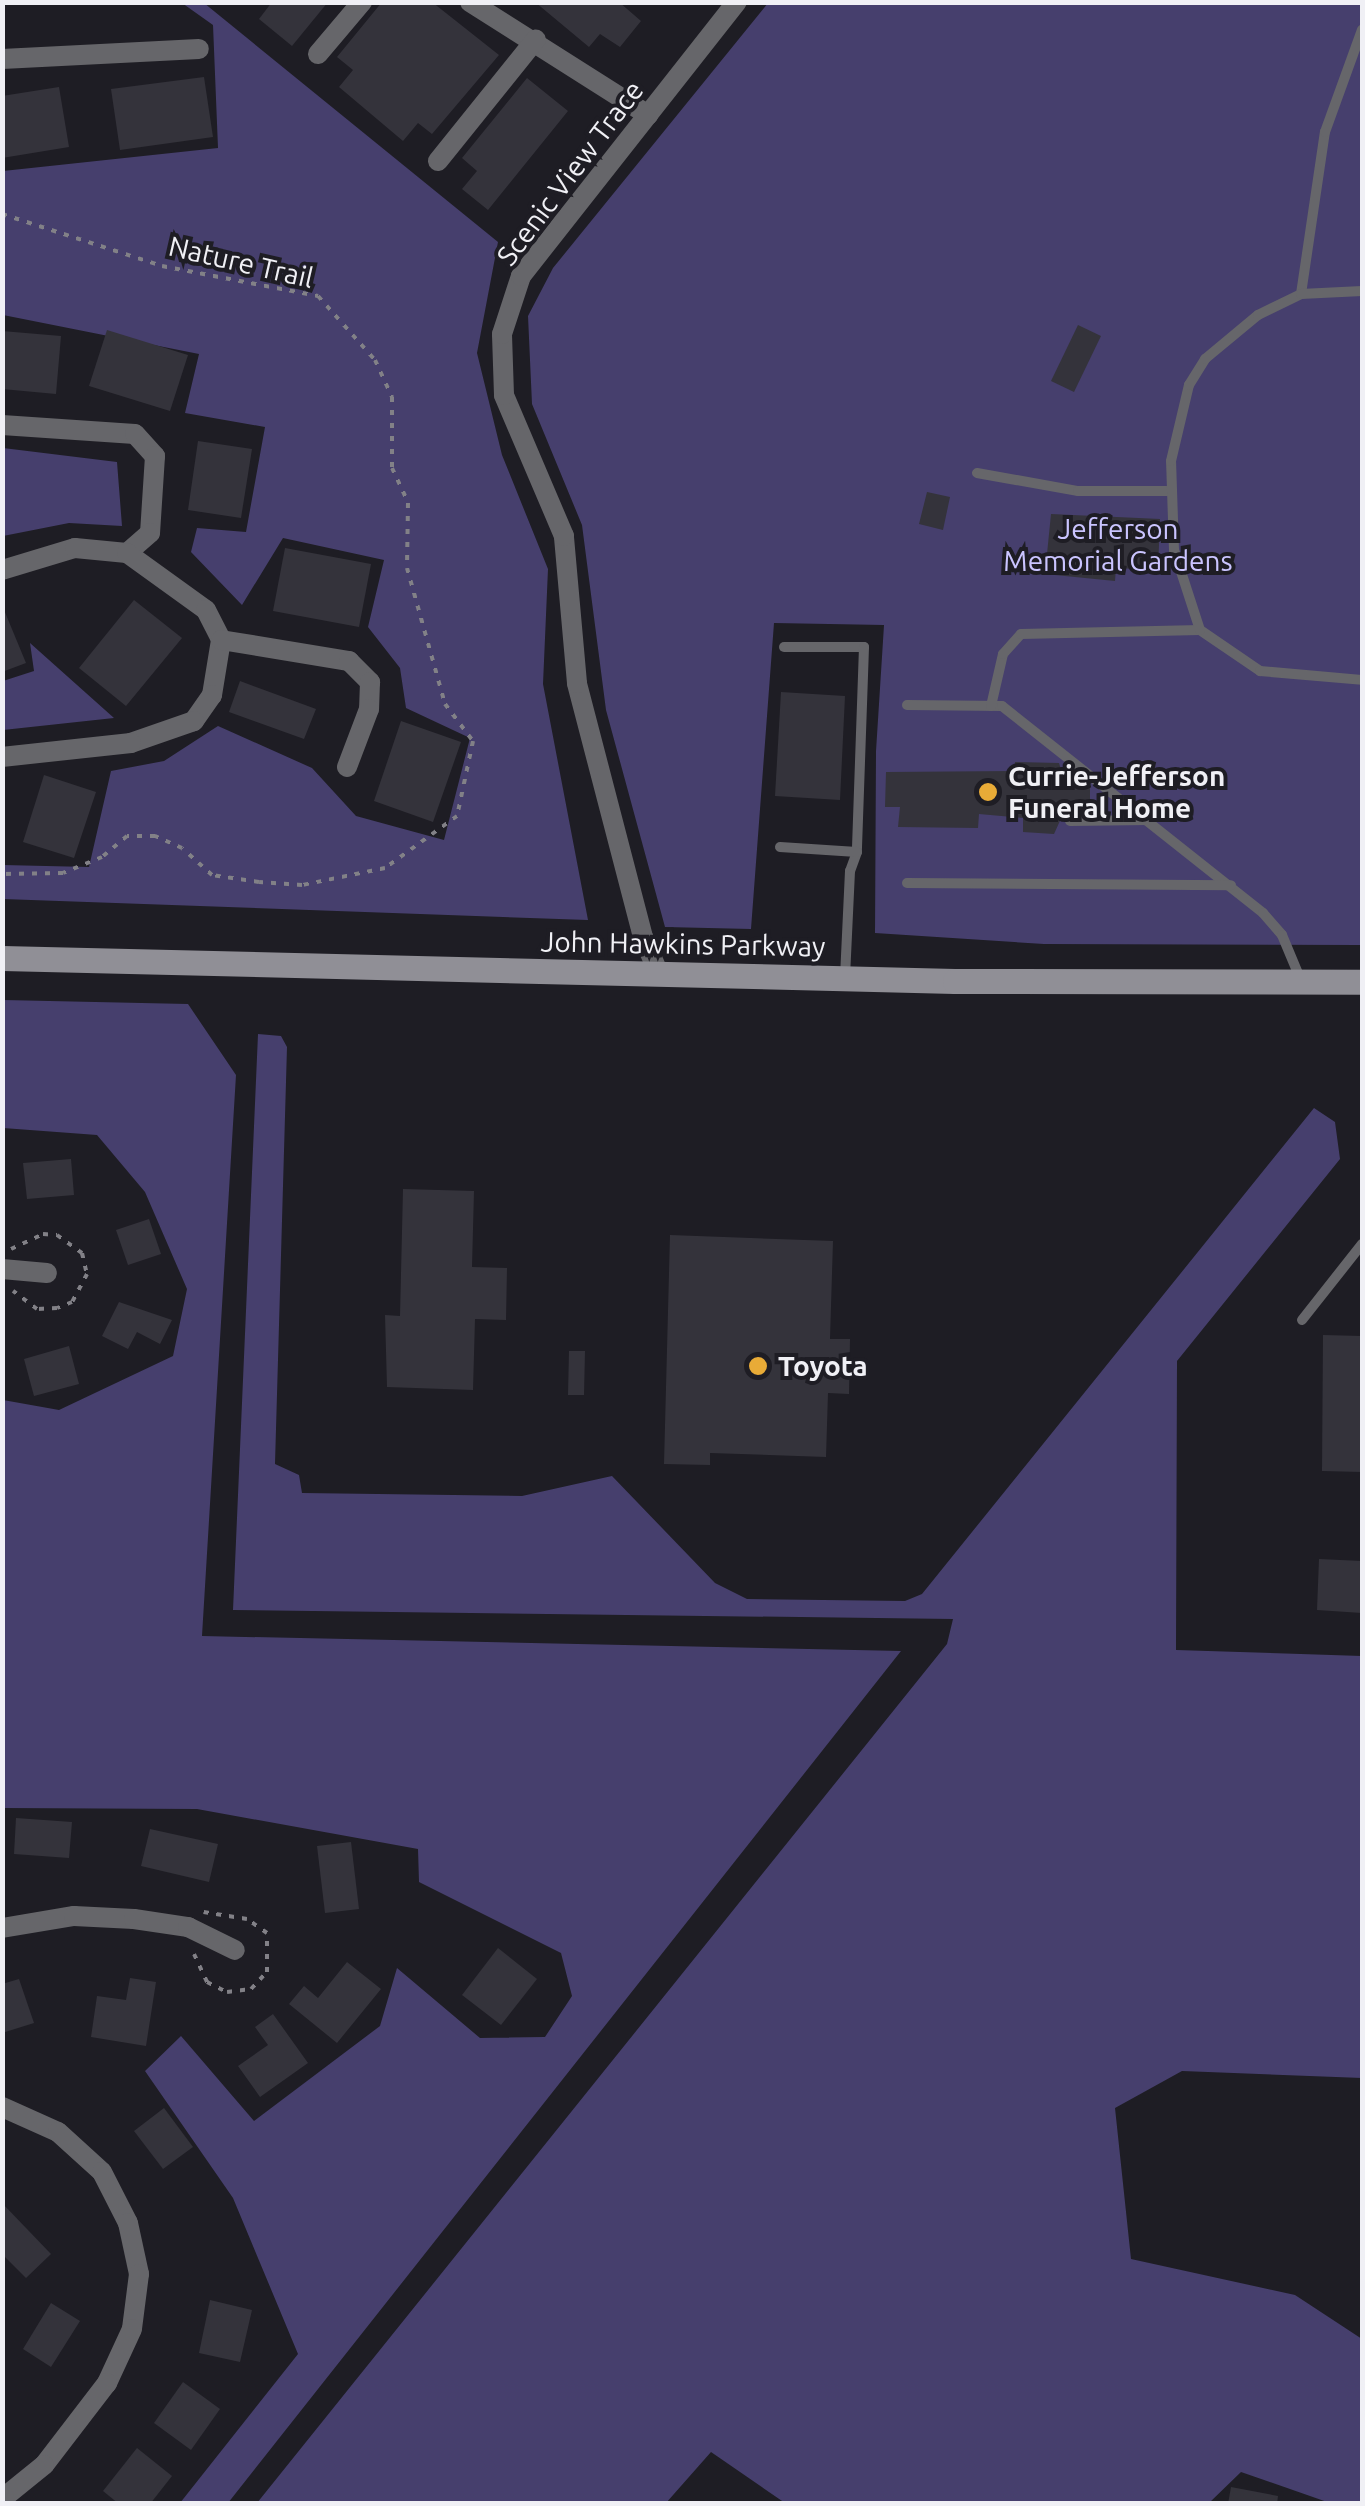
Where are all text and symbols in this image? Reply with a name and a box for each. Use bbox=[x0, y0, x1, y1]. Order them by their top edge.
street label: Scenic View Trace bbox=[490, 74, 650, 272]
street label: Nature Trail bbox=[165, 229, 317, 295]
park label: Jefferson Memorial Gardens bbox=[1003, 512, 1233, 578]
place label: Currie-Jefferson Funeral Home bbox=[1008, 759, 1225, 825]
marker: Currie-Jefferson Funeral Home bbox=[977, 781, 999, 803]
street label: John Hawkins Parkway bbox=[540, 925, 826, 963]
place label: Toyota bbox=[778, 1349, 868, 1383]
marker: Toyota bbox=[747, 1355, 769, 1377]

